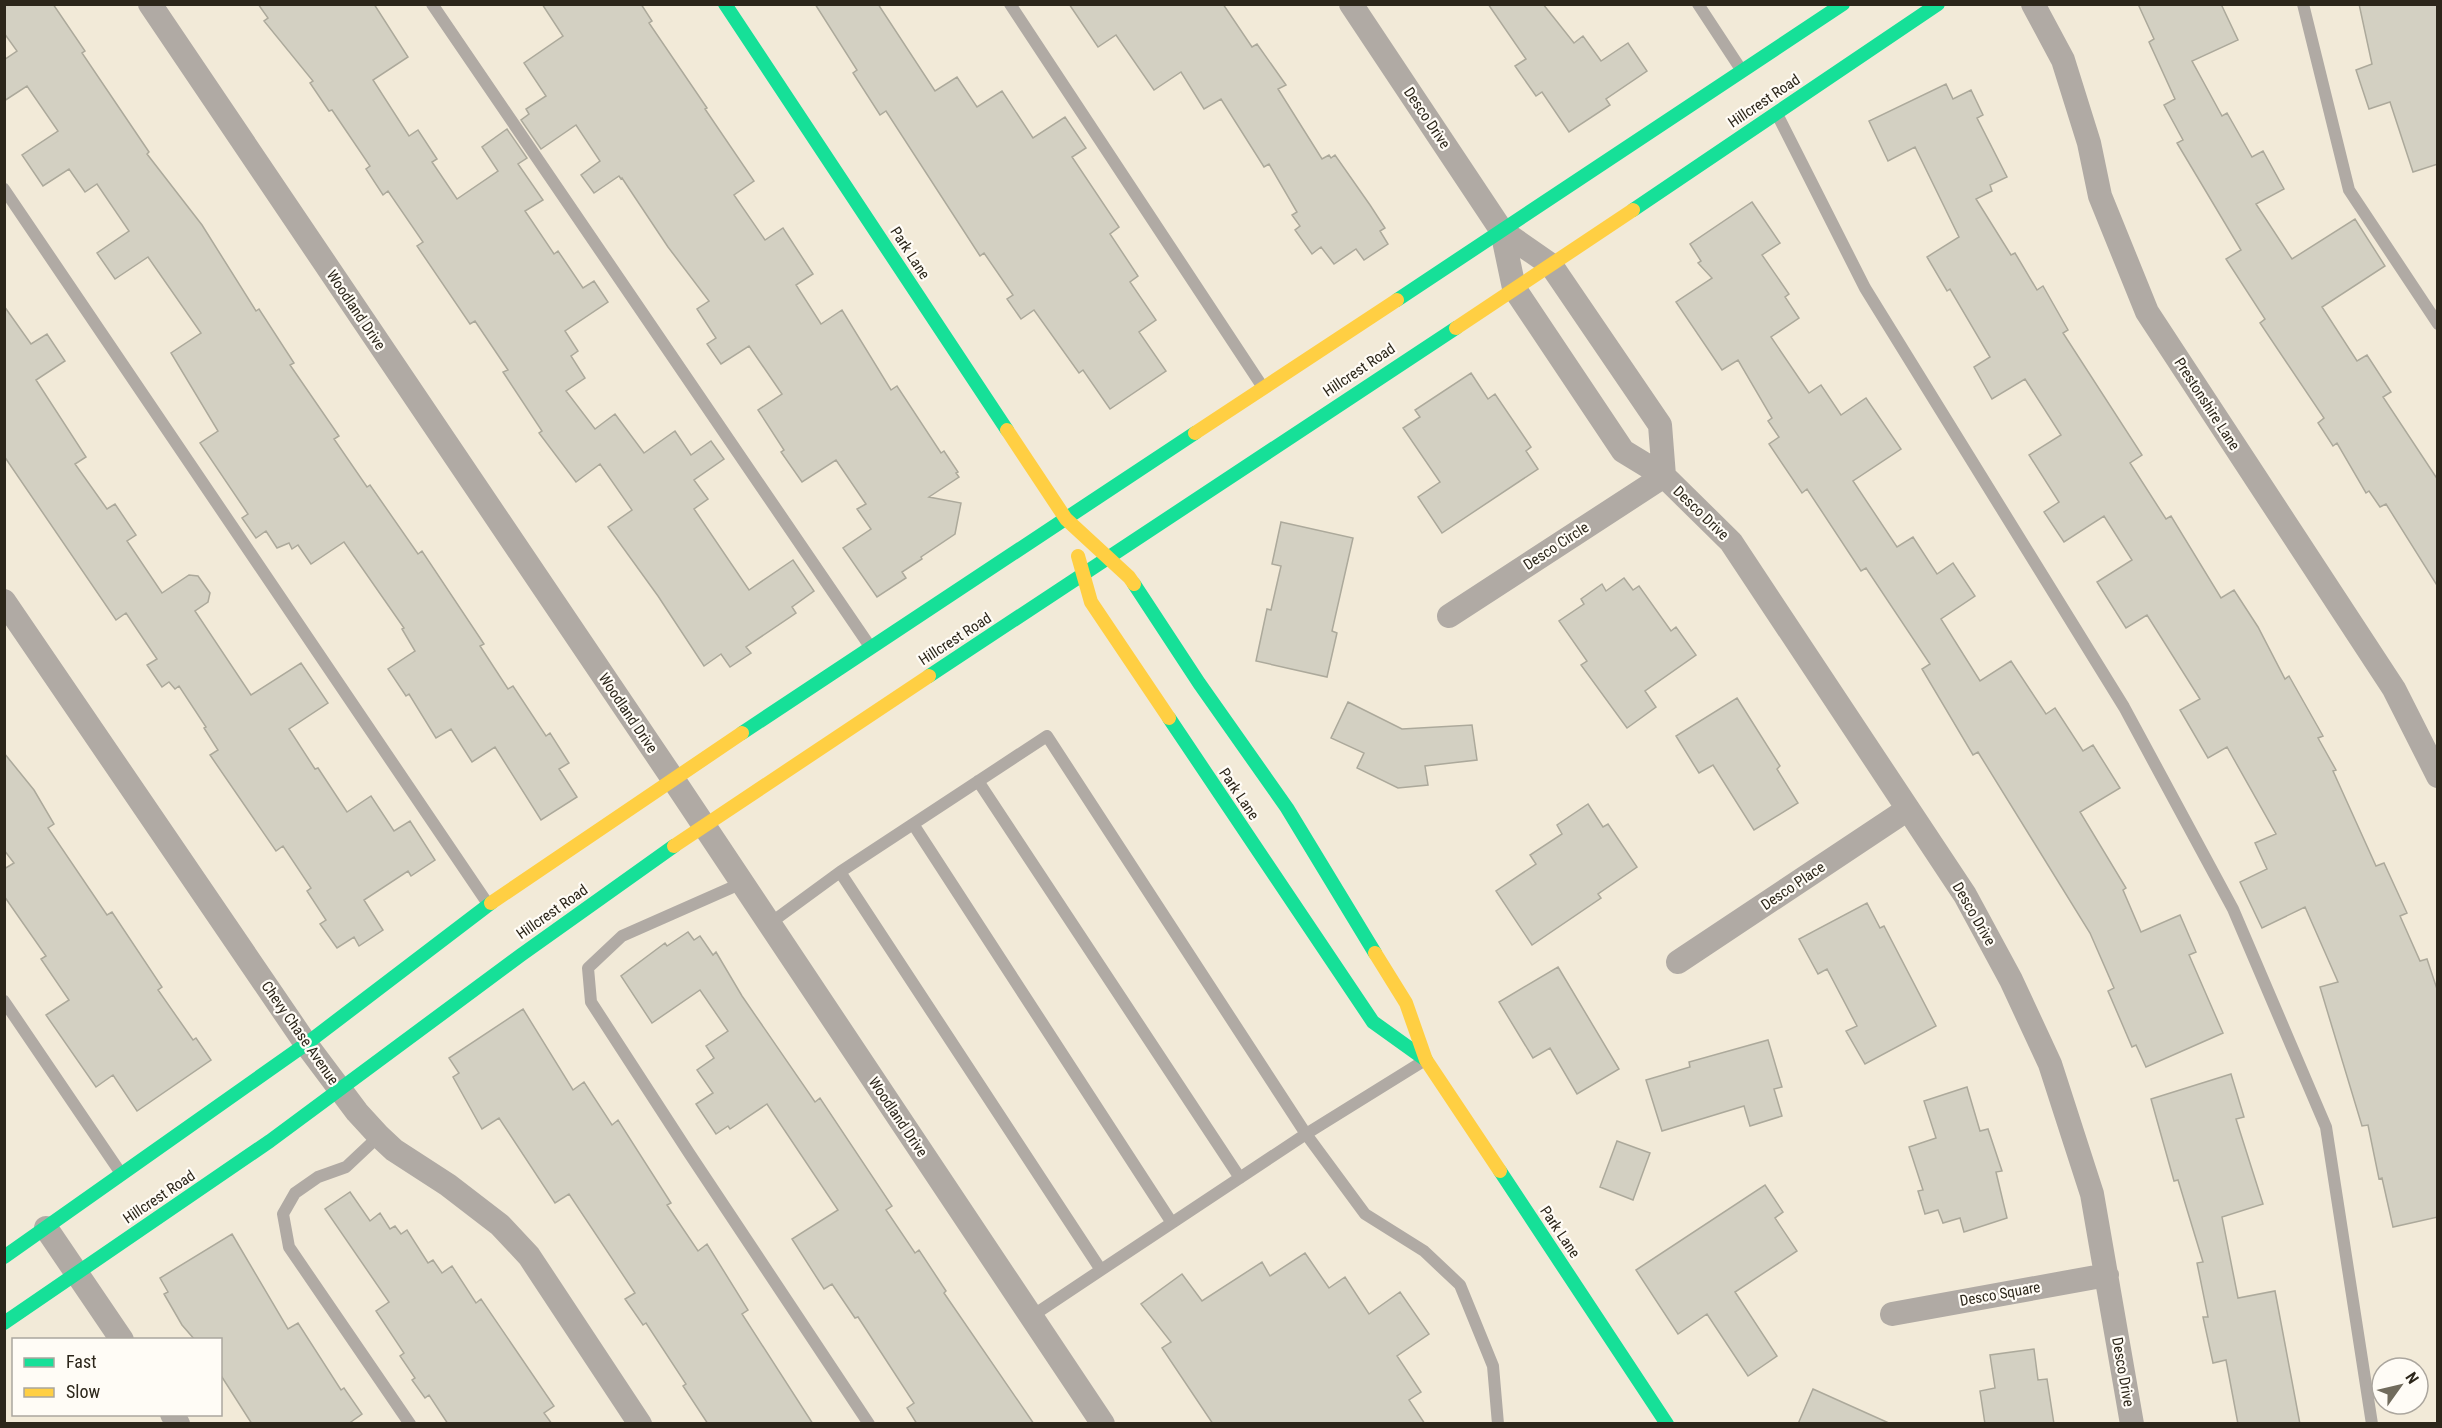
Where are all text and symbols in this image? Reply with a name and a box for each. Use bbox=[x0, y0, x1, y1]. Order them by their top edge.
street label: Hillcrest Road bbox=[1725, 70, 1803, 132]
street label: Desco Drive bbox=[1400, 84, 1454, 152]
street label: Park Lane bbox=[886, 223, 934, 283]
street label: Woodland Drive bbox=[323, 267, 389, 353]
street label: Hillcrest Road bbox=[1320, 339, 1398, 401]
street label: Prestonshire Lane bbox=[2170, 354, 2244, 454]
street label: Desco Drive bbox=[1669, 482, 1733, 544]
street label: Desco Circle bbox=[1520, 518, 1592, 574]
street label: Hillcrest Road bbox=[915, 609, 995, 669]
street label: Woodland Drive bbox=[595, 670, 661, 756]
street label: Park Lane bbox=[1215, 765, 1263, 823]
street label: Desco Place bbox=[1758, 858, 1828, 914]
street label: Desco Drive bbox=[1949, 879, 1999, 949]
street label: Hillcrest Road bbox=[513, 881, 591, 943]
street label: Chevy Chase Avenue bbox=[258, 978, 342, 1088]
street label: Woodland Drive bbox=[865, 1074, 931, 1160]
street label: Hillcrest Road bbox=[120, 1166, 198, 1228]
street label: Park Lane bbox=[1536, 1203, 1584, 1261]
street label: Desco Square bbox=[1958, 1278, 2042, 1310]
street label: Desco Drive bbox=[2108, 1336, 2138, 1408]
legend bbox=[12, 1338, 222, 1416]
text: Fast bbox=[66, 1351, 97, 1372]
north arrow bbox=[2370, 1356, 2430, 1416]
text: N bbox=[2401, 1369, 2423, 1387]
text: Slow bbox=[66, 1381, 101, 1402]

